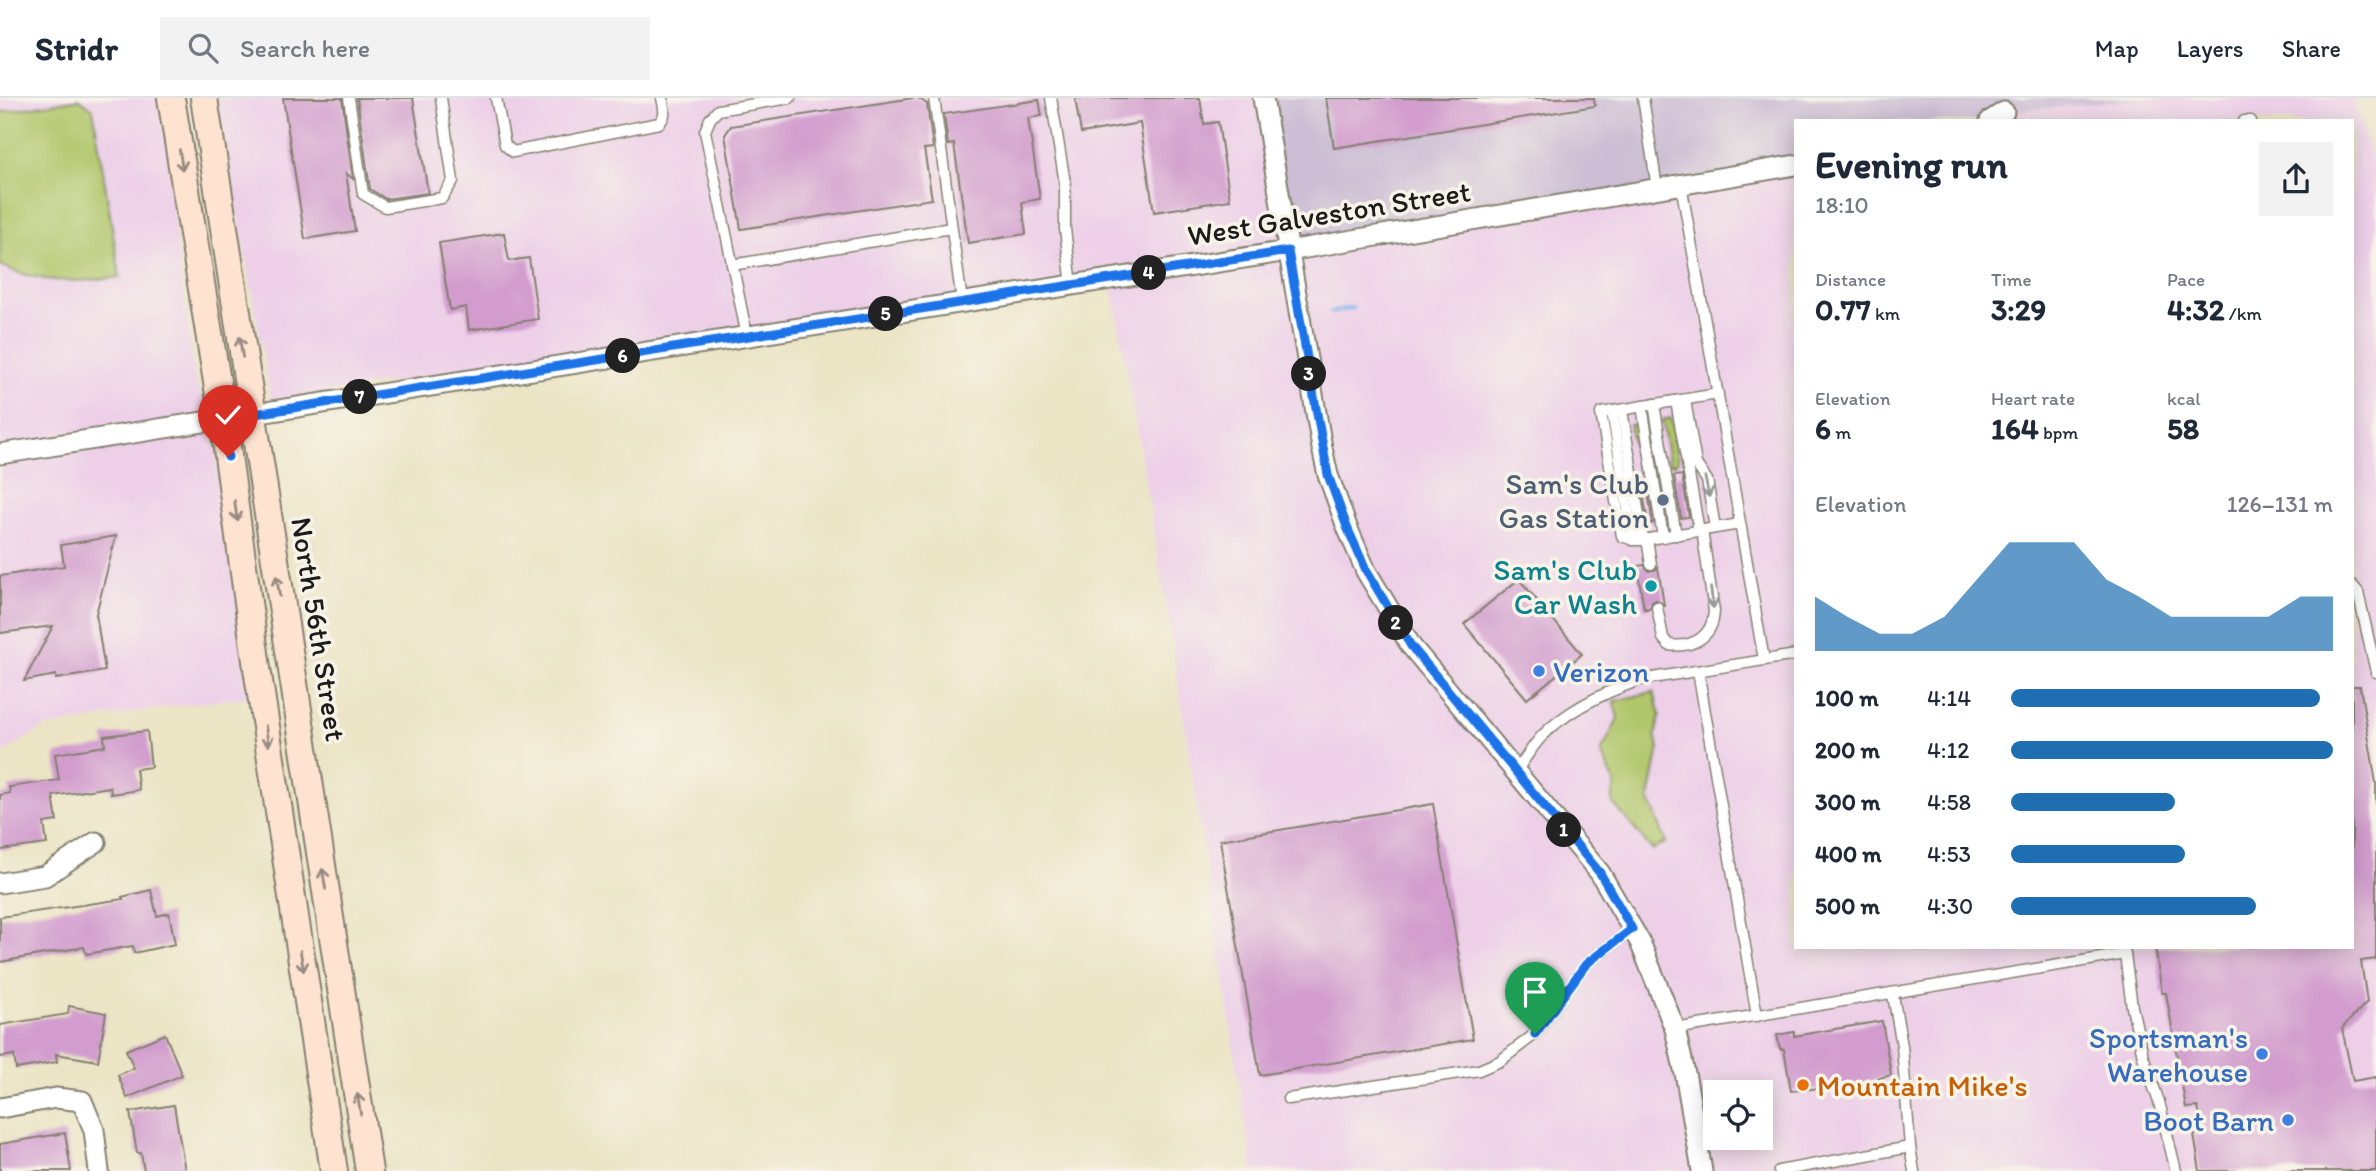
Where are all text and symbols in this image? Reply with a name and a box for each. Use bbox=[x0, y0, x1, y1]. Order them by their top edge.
search box bbox=[160, 17, 650, 80]
text: Stridr bbox=[35, 29, 118, 68]
icon: search bbox=[184, 29, 222, 67]
text: Search here bbox=[240, 32, 370, 64]
text: Map bbox=[2095, 34, 2139, 63]
text: Layers bbox=[2177, 34, 2244, 63]
text: Share bbox=[2282, 34, 2341, 63]
text: Evening run bbox=[1815, 142, 2008, 188]
button: share bbox=[2259, 142, 2333, 216]
one-way arrow bbox=[175, 148, 188, 171]
street label: West Galveston Street bbox=[1185, 172, 1473, 254]
text: 18:10 bbox=[1815, 191, 1869, 219]
pin: 4 bbox=[1132, 256, 1166, 290]
text: 4 bbox=[1143, 261, 1154, 284]
text: Distance bbox=[1815, 268, 1886, 291]
text: Time bbox=[1991, 268, 2032, 291]
text: Pace bbox=[2167, 268, 2205, 291]
text: 0.77 bbox=[1815, 291, 1871, 328]
text: 3:29 bbox=[1991, 291, 2046, 328]
text: 4:32 bbox=[2167, 291, 2225, 328]
pin: 5 bbox=[868, 296, 903, 332]
text: 5 bbox=[881, 302, 890, 325]
text: km bbox=[1871, 302, 1900, 325]
text: /km bbox=[2225, 302, 2262, 325]
one-way arrow bbox=[234, 336, 247, 359]
pin: 6 bbox=[606, 338, 640, 374]
text: 6 bbox=[617, 344, 628, 367]
pin: 3 bbox=[1292, 356, 1326, 392]
text: 3 bbox=[1303, 362, 1314, 385]
pin: 7 bbox=[342, 380, 378, 414]
pin bbox=[198, 385, 258, 457]
text: 7 bbox=[355, 385, 364, 408]
text: Elevation bbox=[1815, 387, 1891, 410]
text: Heart rate bbox=[1991, 387, 2075, 410]
text: kcal bbox=[2167, 387, 2201, 410]
icon: check bbox=[209, 396, 247, 434]
text: 6 bbox=[1815, 410, 1831, 447]
text: 164 bbox=[1991, 410, 2039, 447]
text: 58 bbox=[2167, 410, 2199, 447]
text: m bbox=[1831, 421, 1851, 444]
text: bpm bbox=[2039, 421, 2078, 444]
place label: Sam's Club Gas Station bbox=[1499, 465, 1649, 536]
one-way arrow bbox=[1701, 475, 1715, 498]
text: Elevation bbox=[1815, 490, 1906, 518]
text: 126–131 m bbox=[2227, 490, 2333, 518]
marker: Sam's Club Gas Station bbox=[1655, 492, 1671, 508]
one-way arrow bbox=[229, 499, 242, 522]
street label: North 56th Street bbox=[283, 514, 355, 744]
place label: Sam's Club Car Wash bbox=[1494, 551, 1637, 622]
one-way arrow bbox=[271, 575, 284, 598]
marker: Sam's Club Car Wash bbox=[1643, 578, 1659, 594]
one-way arrow bbox=[1706, 586, 1719, 609]
pin: 2 bbox=[1378, 606, 1414, 640]
text: 2 bbox=[1391, 611, 1401, 634]
place label: Verizon bbox=[1553, 653, 1649, 690]
marker: Verizon bbox=[1531, 663, 1547, 679]
text: 100 m bbox=[1815, 684, 1879, 712]
text: 4:14 bbox=[1927, 684, 1971, 712]
one-way arrow bbox=[261, 725, 274, 747]
text: 200 m bbox=[1815, 736, 1880, 764]
text: 4:12 bbox=[1927, 736, 1969, 764]
text: 300 m bbox=[1815, 788, 1880, 816]
text: 4:58 bbox=[1927, 788, 1971, 816]
pin: 1 bbox=[1546, 812, 1582, 848]
text: 1 bbox=[1559, 818, 1568, 841]
text: 400 m bbox=[1815, 840, 1882, 868]
text: 4:53 bbox=[1927, 840, 1971, 868]
one-way arrow bbox=[317, 868, 330, 891]
text: 500 m bbox=[1815, 892, 1880, 920]
text: 4:30 bbox=[1927, 892, 1973, 920]
one-way arrow bbox=[296, 949, 309, 972]
pin bbox=[1505, 962, 1565, 1034]
icon: arrive bbox=[1516, 973, 1554, 1011]
place label: Sportsman's Warehouse bbox=[2089, 1019, 2248, 1090]
marker: Sportsman's Warehouse bbox=[2254, 1046, 2270, 1062]
place label: Mountain Mike's bbox=[1817, 1067, 2028, 1104]
marker: Mountain Mike's bbox=[1795, 1077, 1811, 1093]
map controls bbox=[1703, 1080, 1773, 1150]
button: locate bbox=[1703, 1080, 1773, 1150]
one-way arrow bbox=[352, 1093, 365, 1115]
place label: Boot Barn bbox=[2143, 1102, 2274, 1139]
marker: Boot Barn bbox=[2280, 1112, 2296, 1128]

